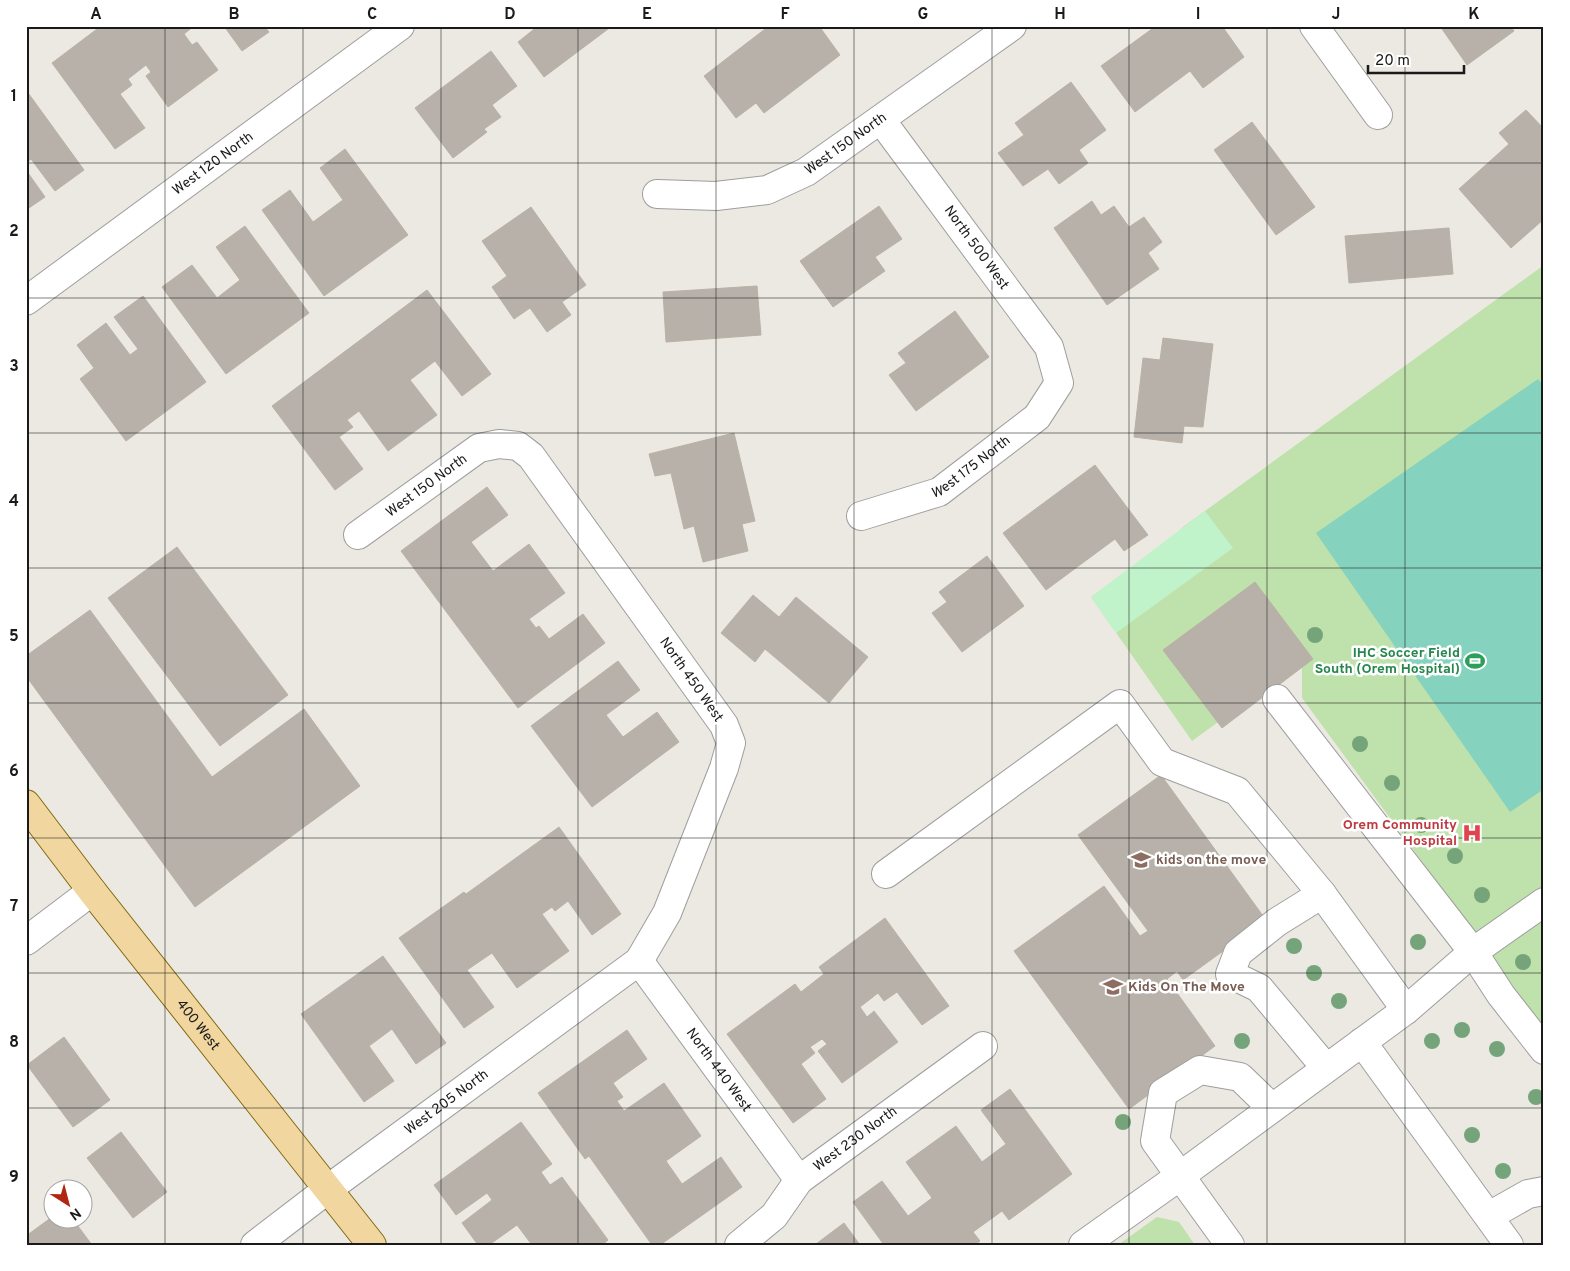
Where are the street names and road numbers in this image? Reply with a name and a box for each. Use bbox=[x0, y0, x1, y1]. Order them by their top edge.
street label: West 150 North bbox=[801, 109, 890, 179]
street label: West 120 North bbox=[169, 128, 257, 199]
street label: North 500 West bbox=[940, 203, 1012, 293]
street label: West 175 North bbox=[930, 432, 1014, 502]
street label: West 150 North bbox=[383, 451, 471, 521]
street label: North 450 West bbox=[656, 634, 726, 726]
street label: 400 West bbox=[173, 996, 223, 1054]
street label: North 440 West bbox=[682, 1025, 755, 1115]
street label: West 205 North bbox=[401, 1066, 492, 1138]
street label: West 230 North bbox=[810, 1103, 901, 1175]

